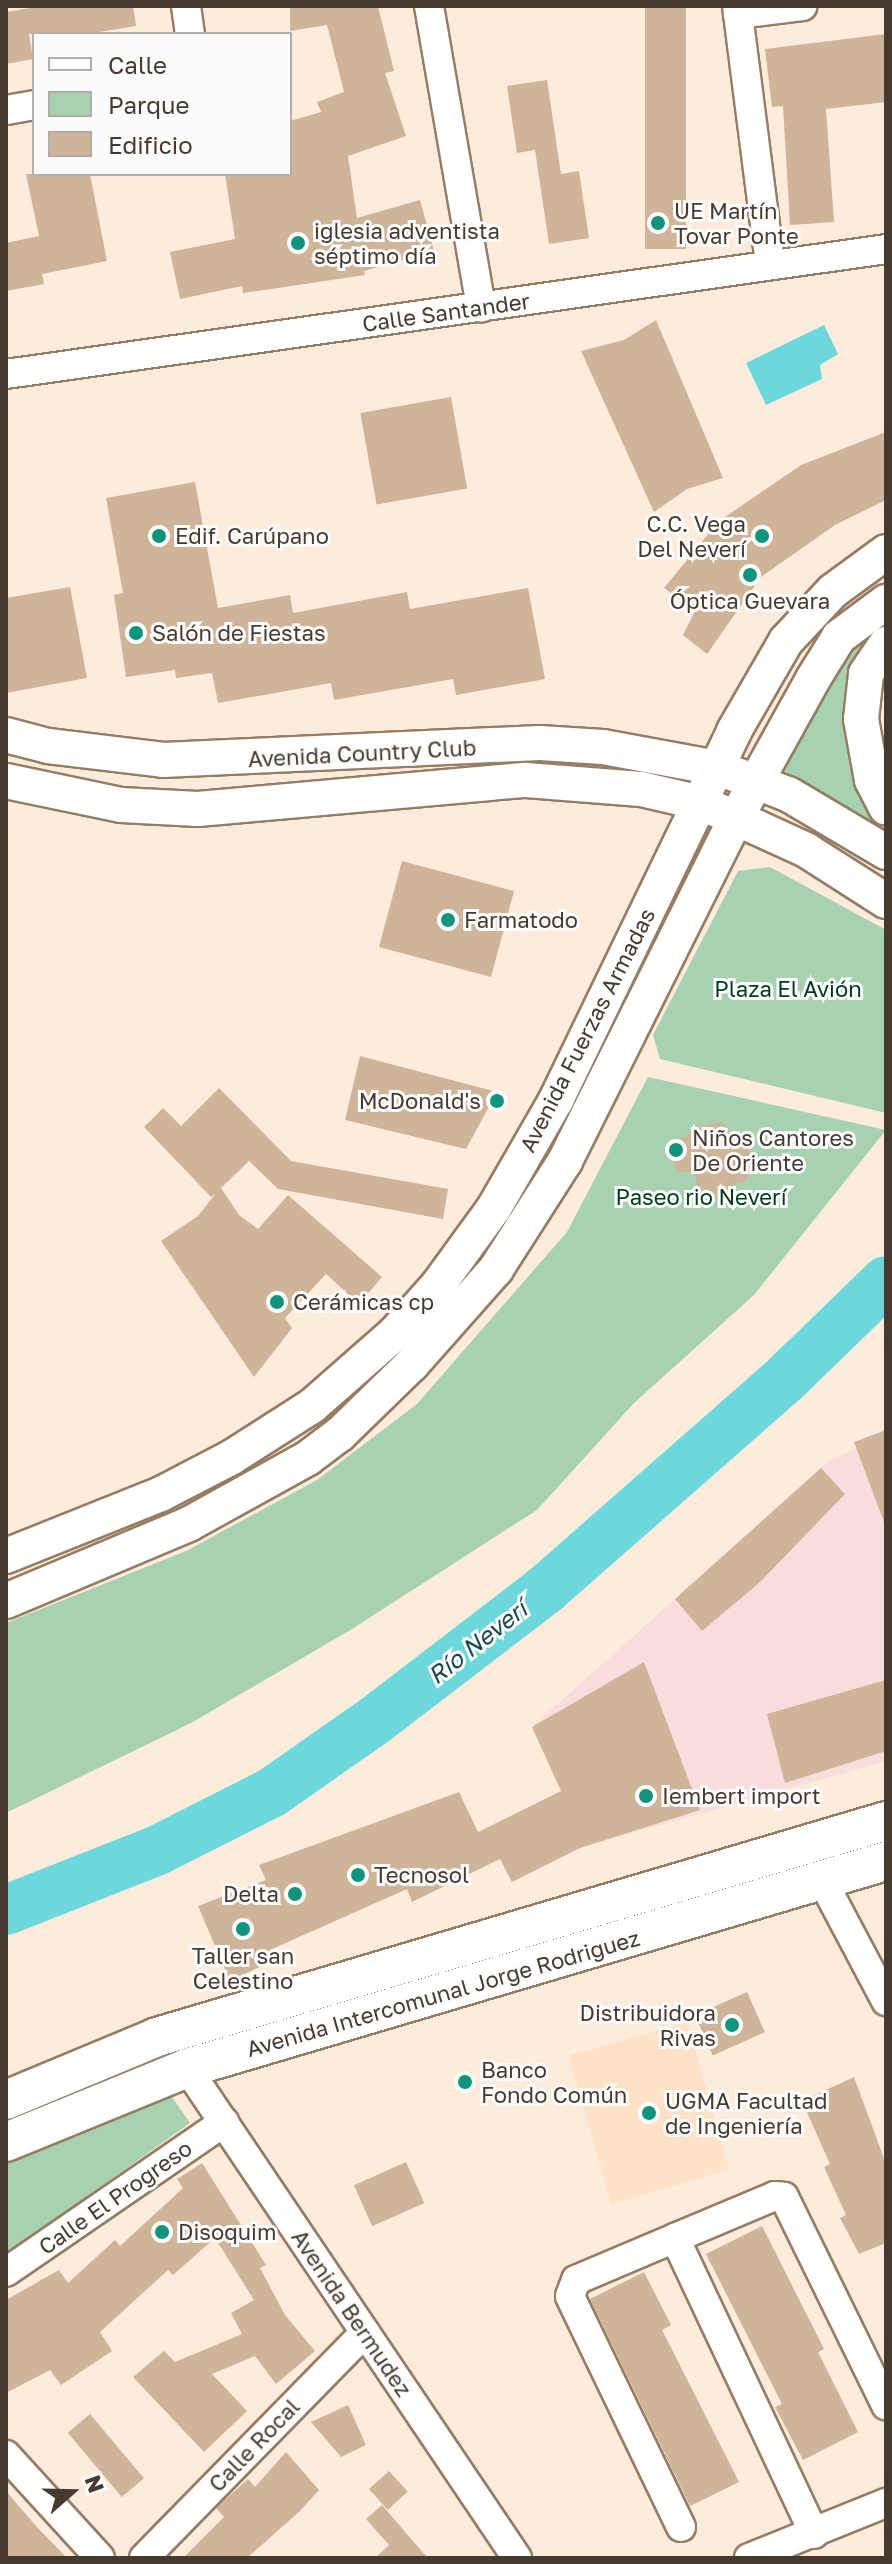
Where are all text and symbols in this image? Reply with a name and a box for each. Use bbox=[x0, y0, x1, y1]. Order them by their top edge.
legend bbox=[32, 32, 292, 176]
text: Calle bbox=[108, 50, 167, 79]
text: Parque bbox=[108, 90, 189, 119]
text: Edificio bbox=[108, 130, 193, 159]
place label: UE Martín Tovar Ponte bbox=[674, 197, 799, 248]
marker: UE Martín Tovar Ponte bbox=[649, 214, 667, 232]
place label: iglesia adventista séptimo día bbox=[314, 217, 500, 268]
marker: iglesia adventista séptimo día bbox=[289, 234, 307, 252]
street label: Calle Santander bbox=[361, 287, 531, 337]
place label: C.C. Vega Del Neverí bbox=[637, 510, 746, 562]
place label: Edif. Carúpano bbox=[175, 523, 329, 549]
marker: Edif. Carúpano bbox=[150, 527, 168, 545]
marker: C.C. Vega Del Neverí bbox=[753, 527, 771, 545]
marker: Óptica Guevara bbox=[741, 566, 759, 584]
place label: Óptica Guevara bbox=[670, 588, 830, 614]
place label: Salón de Fiestas bbox=[152, 620, 326, 646]
marker: Salón de Fiestas bbox=[127, 624, 145, 642]
street label: Avenida Country Club bbox=[247, 734, 477, 772]
street label: Avenida Fuerzas Armadas bbox=[514, 903, 660, 1157]
place label: Farmatodo bbox=[464, 907, 578, 933]
marker: Farmatodo bbox=[439, 911, 457, 929]
park label: Plaza El Avión bbox=[714, 976, 862, 1002]
place label: McDonald's bbox=[359, 1088, 481, 1114]
marker: McDonald's bbox=[488, 1092, 506, 1110]
place label: Niños Cantores De Oriente bbox=[692, 1124, 854, 1176]
marker: Niños Cantores De Oriente bbox=[667, 1141, 685, 1159]
park label: Paseo rio Neverí bbox=[615, 1184, 787, 1210]
place label: Cerámicas cp bbox=[293, 1289, 434, 1315]
marker: Cerámicas cp bbox=[268, 1293, 286, 1311]
water label: Río Neverí bbox=[422, 1594, 532, 1690]
place label: Iembert import bbox=[662, 1783, 821, 1809]
marker: Iembert import bbox=[637, 1787, 655, 1805]
place label: Tecnosol bbox=[374, 1862, 469, 1888]
marker: Tecnosol bbox=[349, 1866, 367, 1884]
place label: Delta bbox=[223, 1881, 279, 1907]
marker: Delta bbox=[286, 1885, 304, 1903]
marker: Taller san Celestino bbox=[234, 1920, 252, 1938]
street label: Avenida Intercomunal Jorge Rodriguez bbox=[243, 1924, 643, 2062]
place label: Taller san Celestino bbox=[192, 1942, 294, 1994]
place label: Distribuidora Rivas bbox=[580, 1999, 716, 2050]
marker: Distribuidora Rivas bbox=[723, 2016, 741, 2034]
place label: Banco Fondo Común bbox=[481, 2056, 627, 2108]
marker: Banco Fondo Común bbox=[456, 2073, 474, 2091]
place label: UGMA Facultad de Ingeniería bbox=[665, 2087, 827, 2138]
marker: UGMA Facultad de Ingeniería bbox=[640, 2104, 658, 2122]
street label: Calle El Progreso bbox=[33, 2134, 197, 2260]
place label: Disoquim bbox=[178, 2219, 276, 2245]
marker: Disoquim bbox=[153, 2223, 171, 2241]
street label: Avenida Bermudez bbox=[286, 2225, 418, 2401]
street label: Calle Rocal bbox=[203, 2393, 305, 2497]
north arrow bbox=[32, 2452, 112, 2532]
text: N bbox=[79, 2471, 111, 2496]

